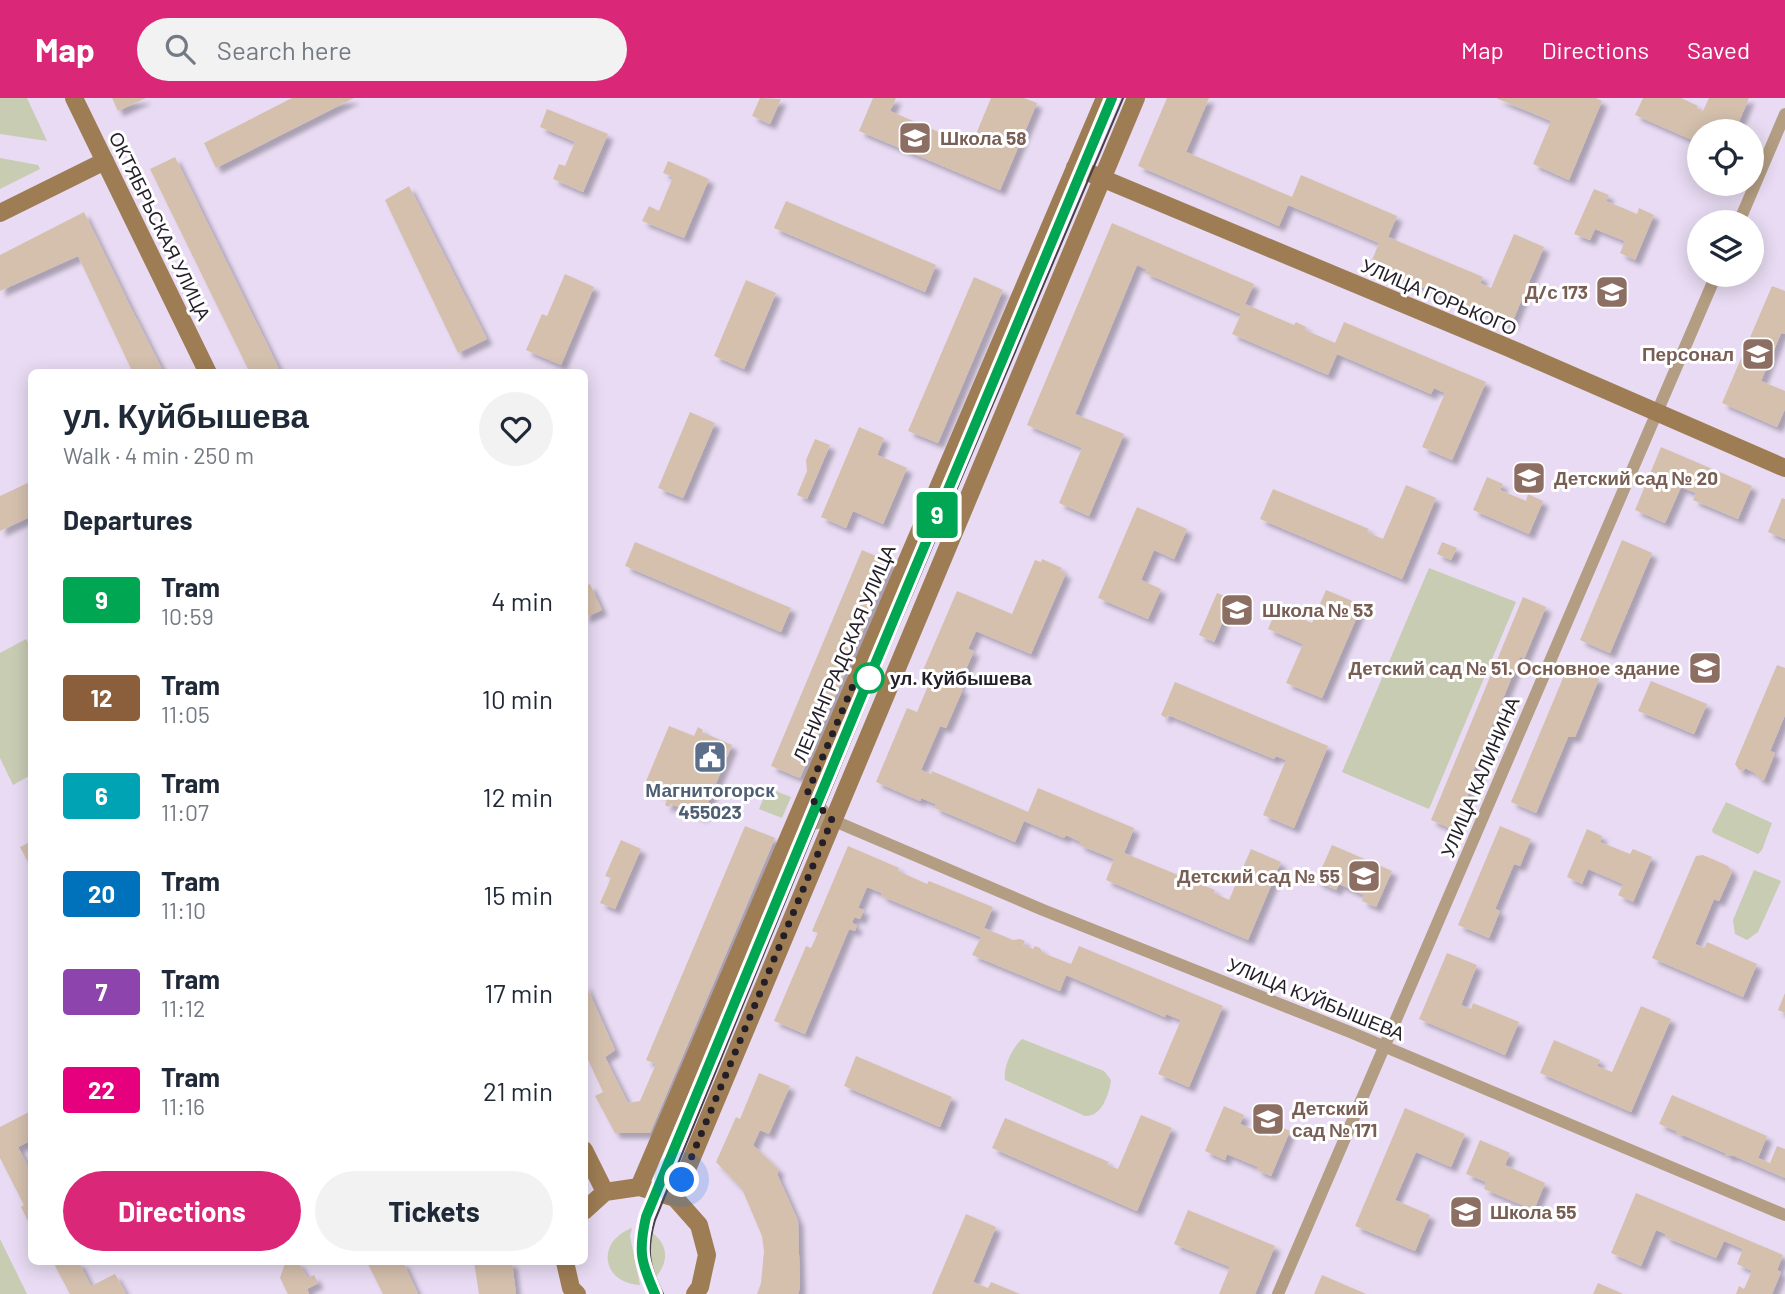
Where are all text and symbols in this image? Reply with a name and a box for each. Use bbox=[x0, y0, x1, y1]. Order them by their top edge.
search box bbox=[137, 18, 627, 81]
text: Map bbox=[35, 29, 95, 69]
icon: search bbox=[161, 30, 199, 68]
text: Search here bbox=[217, 34, 352, 65]
text: Map bbox=[1461, 35, 1504, 64]
text: Directions bbox=[1542, 35, 1649, 64]
text: Saved bbox=[1687, 35, 1750, 64]
school or university icon: Школа 58 bbox=[896, 119, 934, 157]
map controls bbox=[1687, 119, 1764, 287]
button: locate bbox=[1687, 119, 1764, 196]
place label: Школа 58 bbox=[940, 126, 1026, 149]
street label: ОКТЯБРЬСКАЯ УЛИЦА bbox=[105, 128, 216, 324]
button: layers bbox=[1687, 210, 1764, 287]
street label: УЛИЦА ГОРЬКОГО bbox=[1358, 253, 1520, 340]
school or university icon: Д/с 173 bbox=[1593, 273, 1631, 311]
place label: Д/с 173 bbox=[1525, 280, 1588, 303]
school or university icon: Персонал bbox=[1739, 335, 1777, 373]
place label: Персонал bbox=[1642, 342, 1734, 365]
button: heart bbox=[479, 392, 553, 466]
text: ул. Куйбышева bbox=[63, 395, 309, 435]
text: Walk · 4 min · 250 m bbox=[63, 441, 254, 469]
school or university icon: Детский сад № 20 bbox=[1510, 459, 1548, 497]
place label: Детский сад № 20 bbox=[1554, 466, 1718, 489]
line badge: 9 bbox=[914, 492, 960, 538]
text: 9 bbox=[931, 500, 943, 529]
text: Departures bbox=[63, 504, 193, 535]
street label: ЛЕНИНГРАДСКАЯ УЛИЦА bbox=[787, 541, 900, 765]
text: Tram bbox=[161, 571, 220, 602]
text: 9 bbox=[95, 585, 108, 614]
text: 4 min bbox=[491, 585, 553, 616]
school or university icon: Школа № 53 bbox=[1218, 591, 1256, 629]
place label: Школа № 53 bbox=[1262, 598, 1373, 621]
text: 10:59 bbox=[161, 602, 214, 630]
school or university icon: Детский сад № 51. Основное здание bbox=[1686, 649, 1724, 687]
place label: Детский сад № 51. Основное здание bbox=[1348, 656, 1680, 679]
marker: ул. Куйбышева bbox=[854, 663, 884, 693]
place label: ул. Куйбышева bbox=[890, 666, 1032, 689]
text: Tram bbox=[161, 669, 220, 700]
text: 12 bbox=[91, 683, 112, 712]
text: 10 min bbox=[482, 683, 553, 714]
street label: УЛИЦА КАЛИНИНА bbox=[1435, 693, 1524, 861]
text: 11:05 bbox=[161, 700, 210, 728]
public building icon: Магнитогорск 455023 bbox=[691, 738, 729, 776]
text: Tram bbox=[161, 767, 220, 798]
place label: Магнитогорск 455023 bbox=[645, 778, 775, 823]
text: 6 bbox=[95, 781, 108, 810]
text: 12 min bbox=[483, 781, 553, 812]
text: 11:07 bbox=[161, 798, 209, 826]
school or university icon: Детский сад № 55 bbox=[1345, 857, 1383, 895]
place label: Детский сад № 55 bbox=[1177, 864, 1340, 887]
text: Tram bbox=[161, 865, 220, 896]
text: 20 bbox=[88, 879, 115, 908]
text: 15 min bbox=[483, 879, 553, 910]
text: 11:10 bbox=[161, 896, 206, 924]
street label: УЛИЦА КУЙБЫШЕВА bbox=[1224, 952, 1408, 1045]
text: Tram bbox=[161, 963, 220, 994]
text: 7 bbox=[96, 977, 107, 1006]
text: 17 min bbox=[484, 977, 553, 1008]
text: 11:12 bbox=[161, 994, 205, 1022]
text: Tram bbox=[161, 1061, 220, 1092]
text: 22 bbox=[88, 1075, 115, 1104]
text: 21 min bbox=[483, 1075, 553, 1106]
text: 11:16 bbox=[161, 1092, 205, 1120]
place label: Детский сад № 171 bbox=[1292, 1096, 1377, 1141]
school or university icon: Детский сад № 171 bbox=[1249, 1100, 1287, 1138]
your location bbox=[664, 1162, 699, 1197]
button: Directions bbox=[63, 1171, 301, 1251]
button: Tickets bbox=[315, 1171, 553, 1251]
school or university icon: Школа 55 bbox=[1447, 1193, 1485, 1231]
place label: Школа 55 bbox=[1490, 1200, 1576, 1223]

